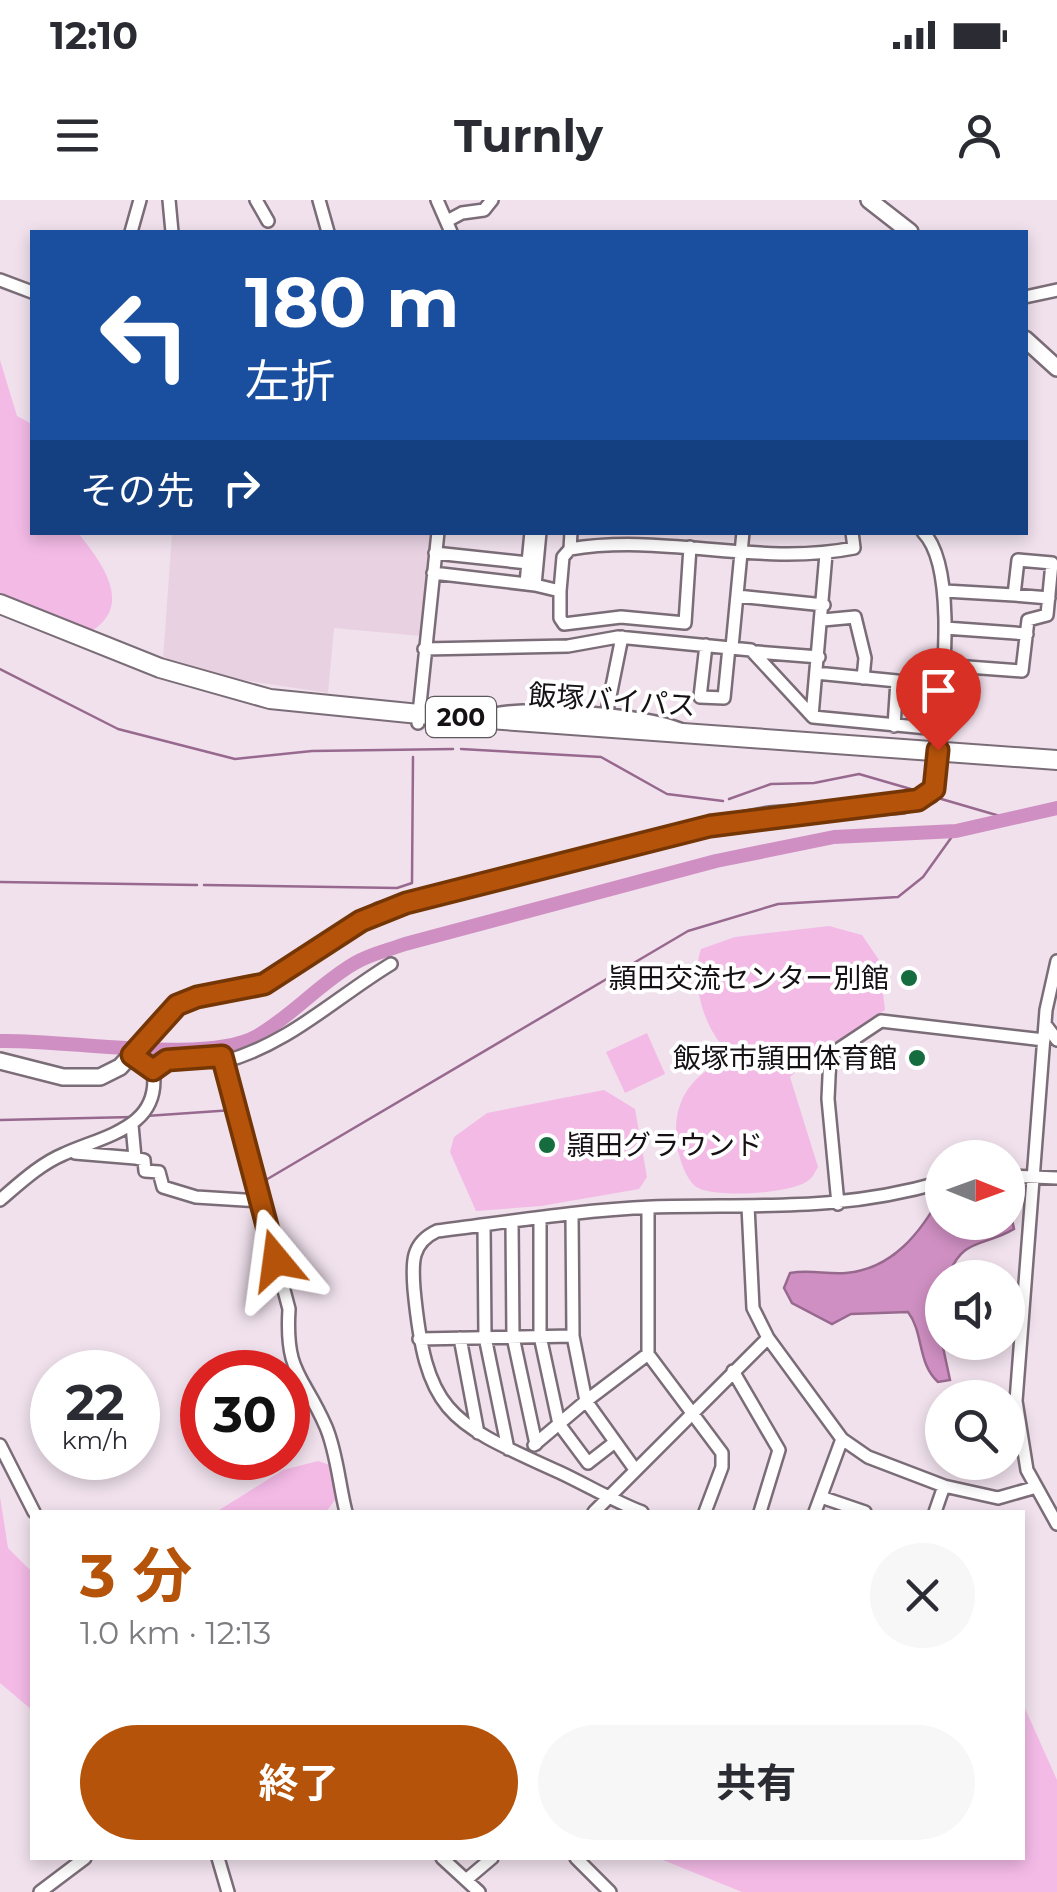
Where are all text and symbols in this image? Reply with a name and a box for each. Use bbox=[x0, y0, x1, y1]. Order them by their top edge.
text: 12:10 bbox=[50, 12, 138, 59]
icon: menu bbox=[50, 108, 105, 163]
text: Turnly bbox=[454, 108, 603, 163]
icon: person bbox=[952, 108, 1007, 163]
text: 180 m bbox=[245, 259, 459, 345]
icon: left bbox=[80, 270, 210, 400]
text: 左折 bbox=[245, 353, 335, 408]
icon: right bbox=[214, 460, 269, 515]
text: その先 bbox=[80, 467, 194, 514]
pin bbox=[896, 648, 981, 751]
icon: arrive bbox=[911, 663, 966, 718]
street label: 飯塚バイパス bbox=[527, 677, 697, 723]
road number: 200 bbox=[426, 697, 496, 737]
place label: 頴田交流センター別館 bbox=[609, 961, 889, 995]
marker: 頴田交流センター別館 bbox=[898, 967, 920, 989]
place label: 飯塚市頴田体育館 bbox=[673, 1041, 897, 1075]
marker: 飯塚市頴田体育館 bbox=[906, 1047, 928, 1069]
place label: 頴田グラウンド bbox=[567, 1128, 763, 1162]
marker: 頴田グラウンド bbox=[536, 1134, 558, 1156]
north arrow bbox=[925, 1140, 1025, 1240]
map controls bbox=[925, 1140, 1025, 1480]
position arrow bbox=[224, 1208, 328, 1312]
button: sound bbox=[925, 1260, 1025, 1360]
speed limit sign: 30 bbox=[180, 1350, 310, 1480]
text: 22 bbox=[66, 1372, 125, 1433]
button: search bbox=[925, 1380, 1025, 1480]
text: km/h bbox=[62, 1425, 128, 1455]
text: 3 分 bbox=[80, 1539, 193, 1612]
button: close bbox=[870, 1543, 975, 1648]
text: 1.0 km · 12:13 bbox=[80, 1613, 271, 1652]
button: 終了 bbox=[80, 1725, 518, 1840]
button: 共有 bbox=[538, 1725, 975, 1840]

